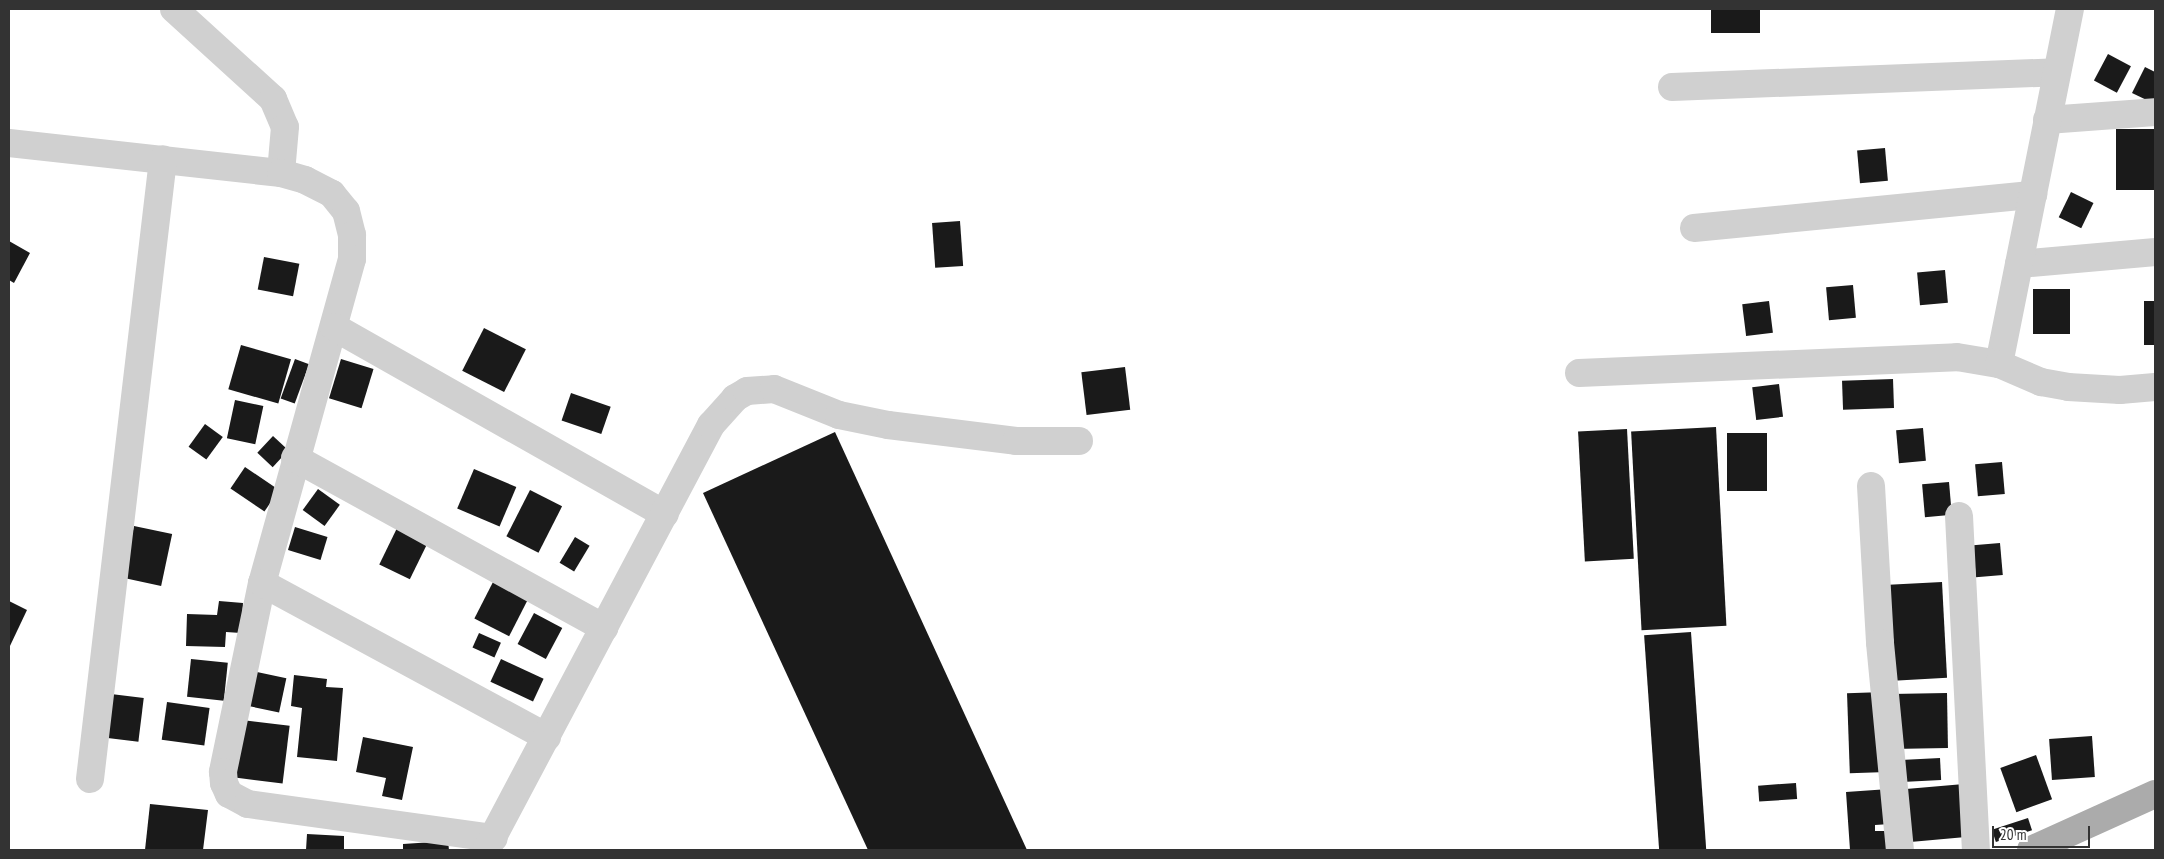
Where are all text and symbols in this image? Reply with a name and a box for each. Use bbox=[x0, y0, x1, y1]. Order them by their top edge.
scale bar bbox=[1994, 816, 2092, 848]
text: 20 m bbox=[2000, 825, 2026, 844]

